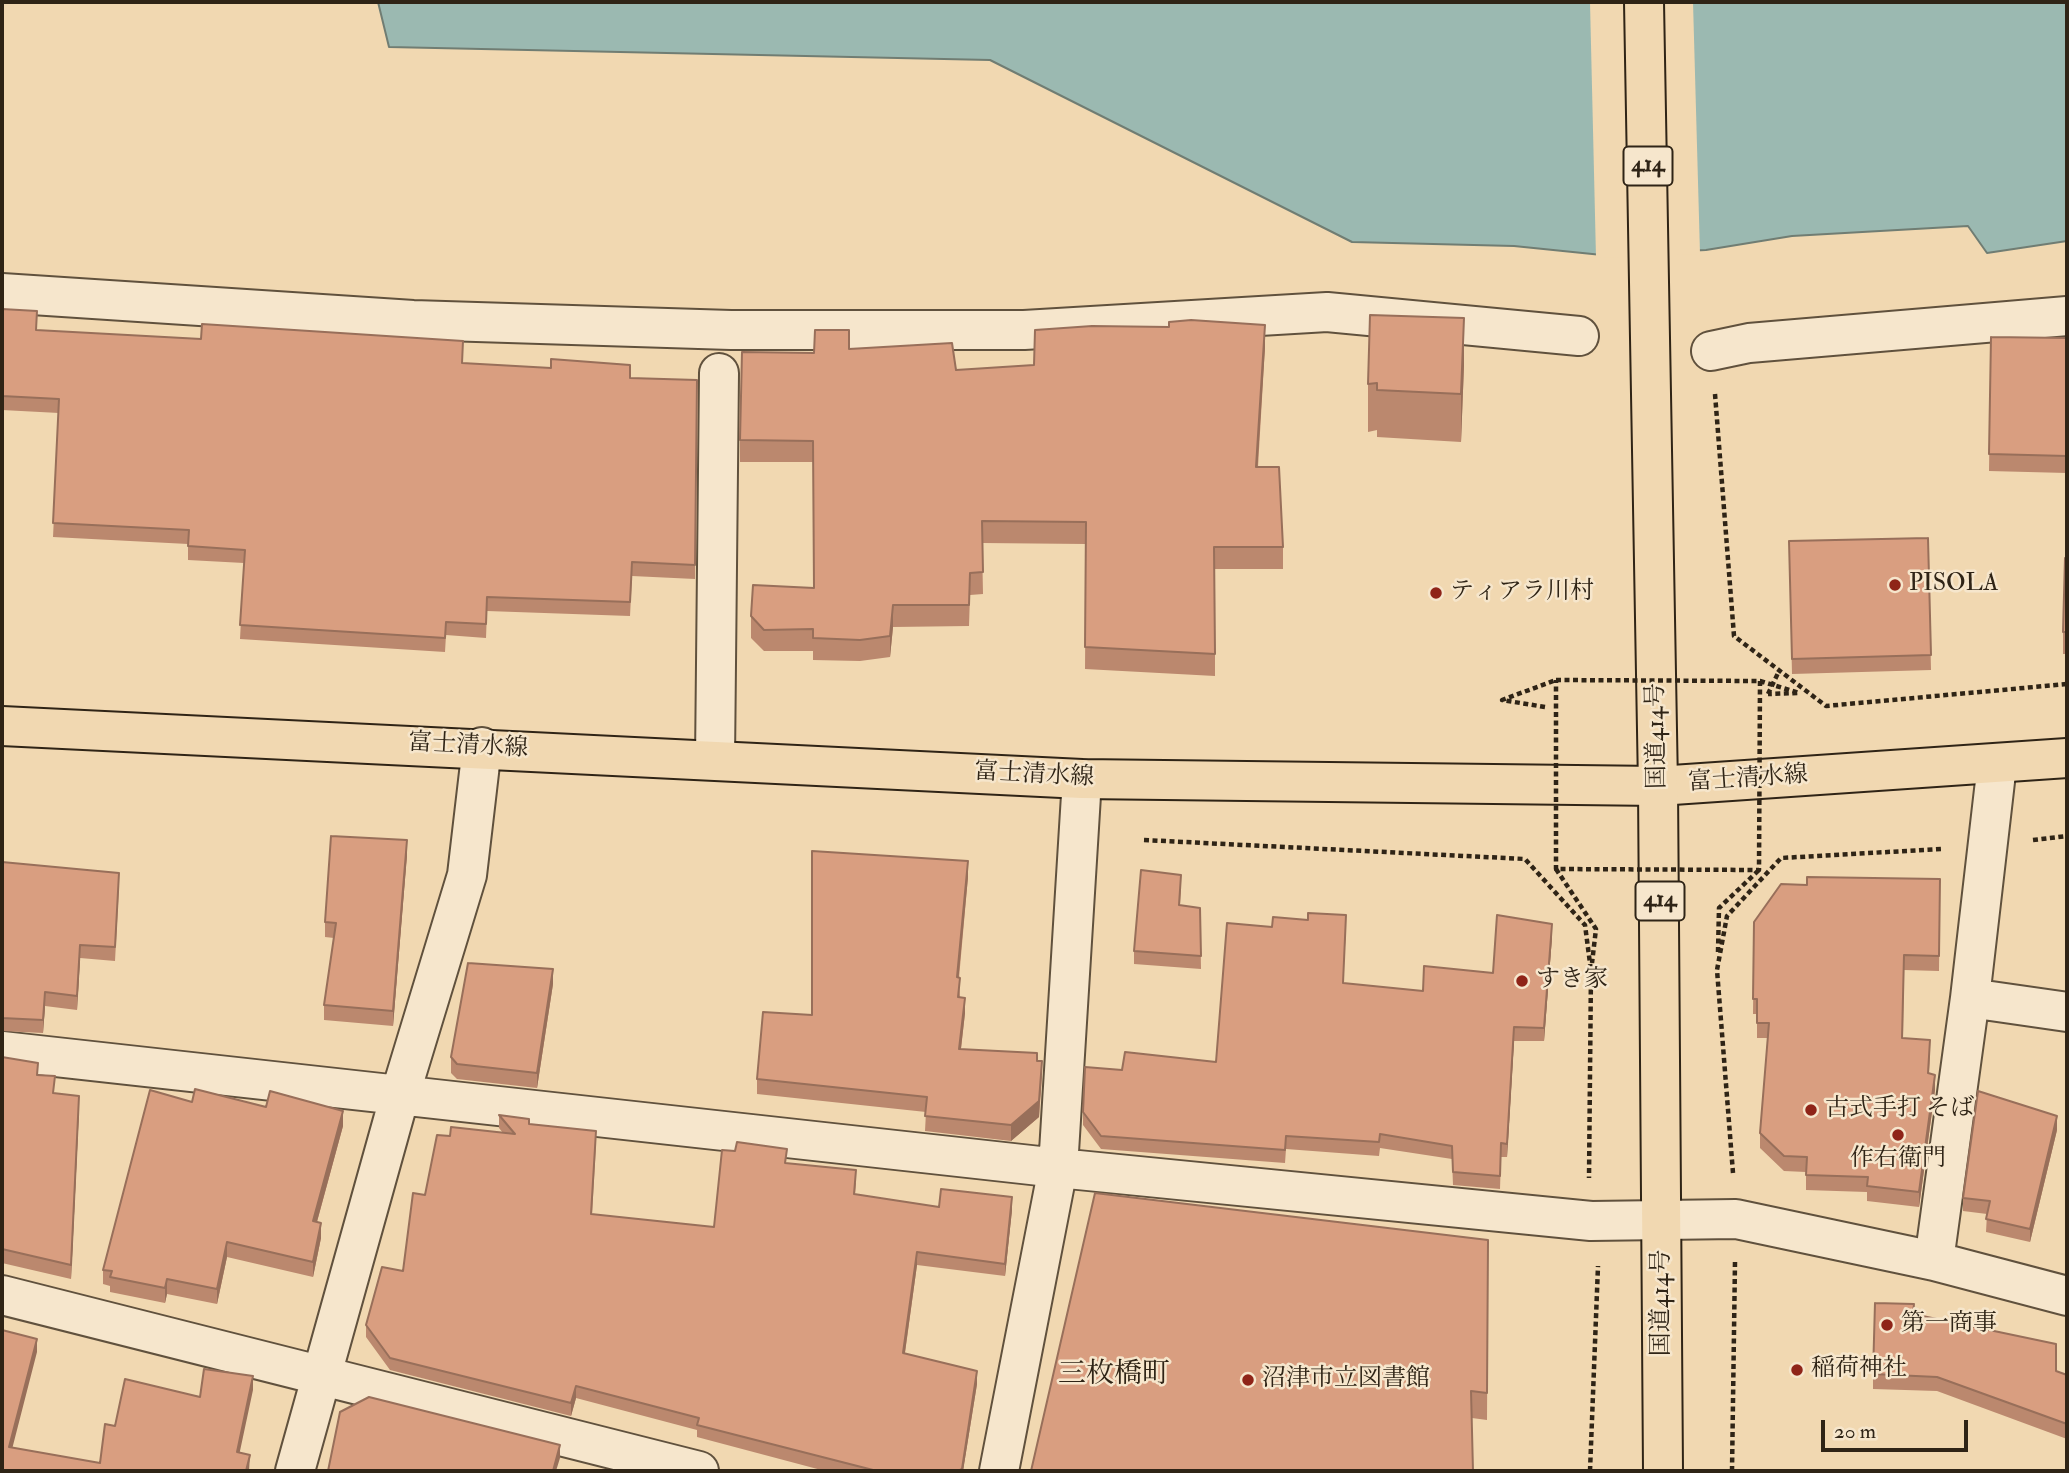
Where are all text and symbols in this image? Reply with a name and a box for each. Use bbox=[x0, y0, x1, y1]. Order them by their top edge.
road number: 414 bbox=[1624, 146, 1672, 186]
place label: PISOLA bbox=[1909, 571, 1998, 599]
marker: PISOLA bbox=[1887, 577, 1903, 593]
place label: ティアラ川村 bbox=[1450, 579, 1594, 607]
marker: ティアラ川村 bbox=[1428, 585, 1444, 601]
street label: 国道414号 bbox=[1643, 683, 1673, 789]
street label: 富士清水線 bbox=[407, 729, 529, 765]
street label: 富士清水線 bbox=[973, 758, 1095, 794]
street label: 富士清水線 bbox=[1687, 761, 1809, 799]
road number: 414 bbox=[1636, 882, 1684, 920]
place label: すき家 bbox=[1536, 967, 1608, 995]
marker: すき家 bbox=[1514, 973, 1530, 989]
place label: 古式手打 そば bbox=[1825, 1096, 1974, 1124]
marker: 古式手打 そば bbox=[1803, 1102, 1819, 1118]
marker: 作右衛門 bbox=[1890, 1127, 1906, 1143]
place label: 作右衛門 bbox=[1850, 1146, 1946, 1174]
street label: 国道414号 bbox=[1649, 1250, 1677, 1356]
place label: 第一商事 bbox=[1901, 1311, 1997, 1339]
marker: 第一商事 bbox=[1879, 1317, 1895, 1333]
place label: 稲荷神社 bbox=[1811, 1356, 1907, 1384]
district label: 三枚橋町 bbox=[1058, 1359, 1170, 1393]
marker: 稲荷神社 bbox=[1789, 1362, 1805, 1378]
place label: 沼津市立図書館 bbox=[1262, 1366, 1430, 1394]
marker: 沼津市立図書館 bbox=[1240, 1372, 1256, 1388]
scale bar bbox=[1824, 1406, 1971, 1450]
text: 20 m bbox=[1834, 1418, 1876, 1445]

